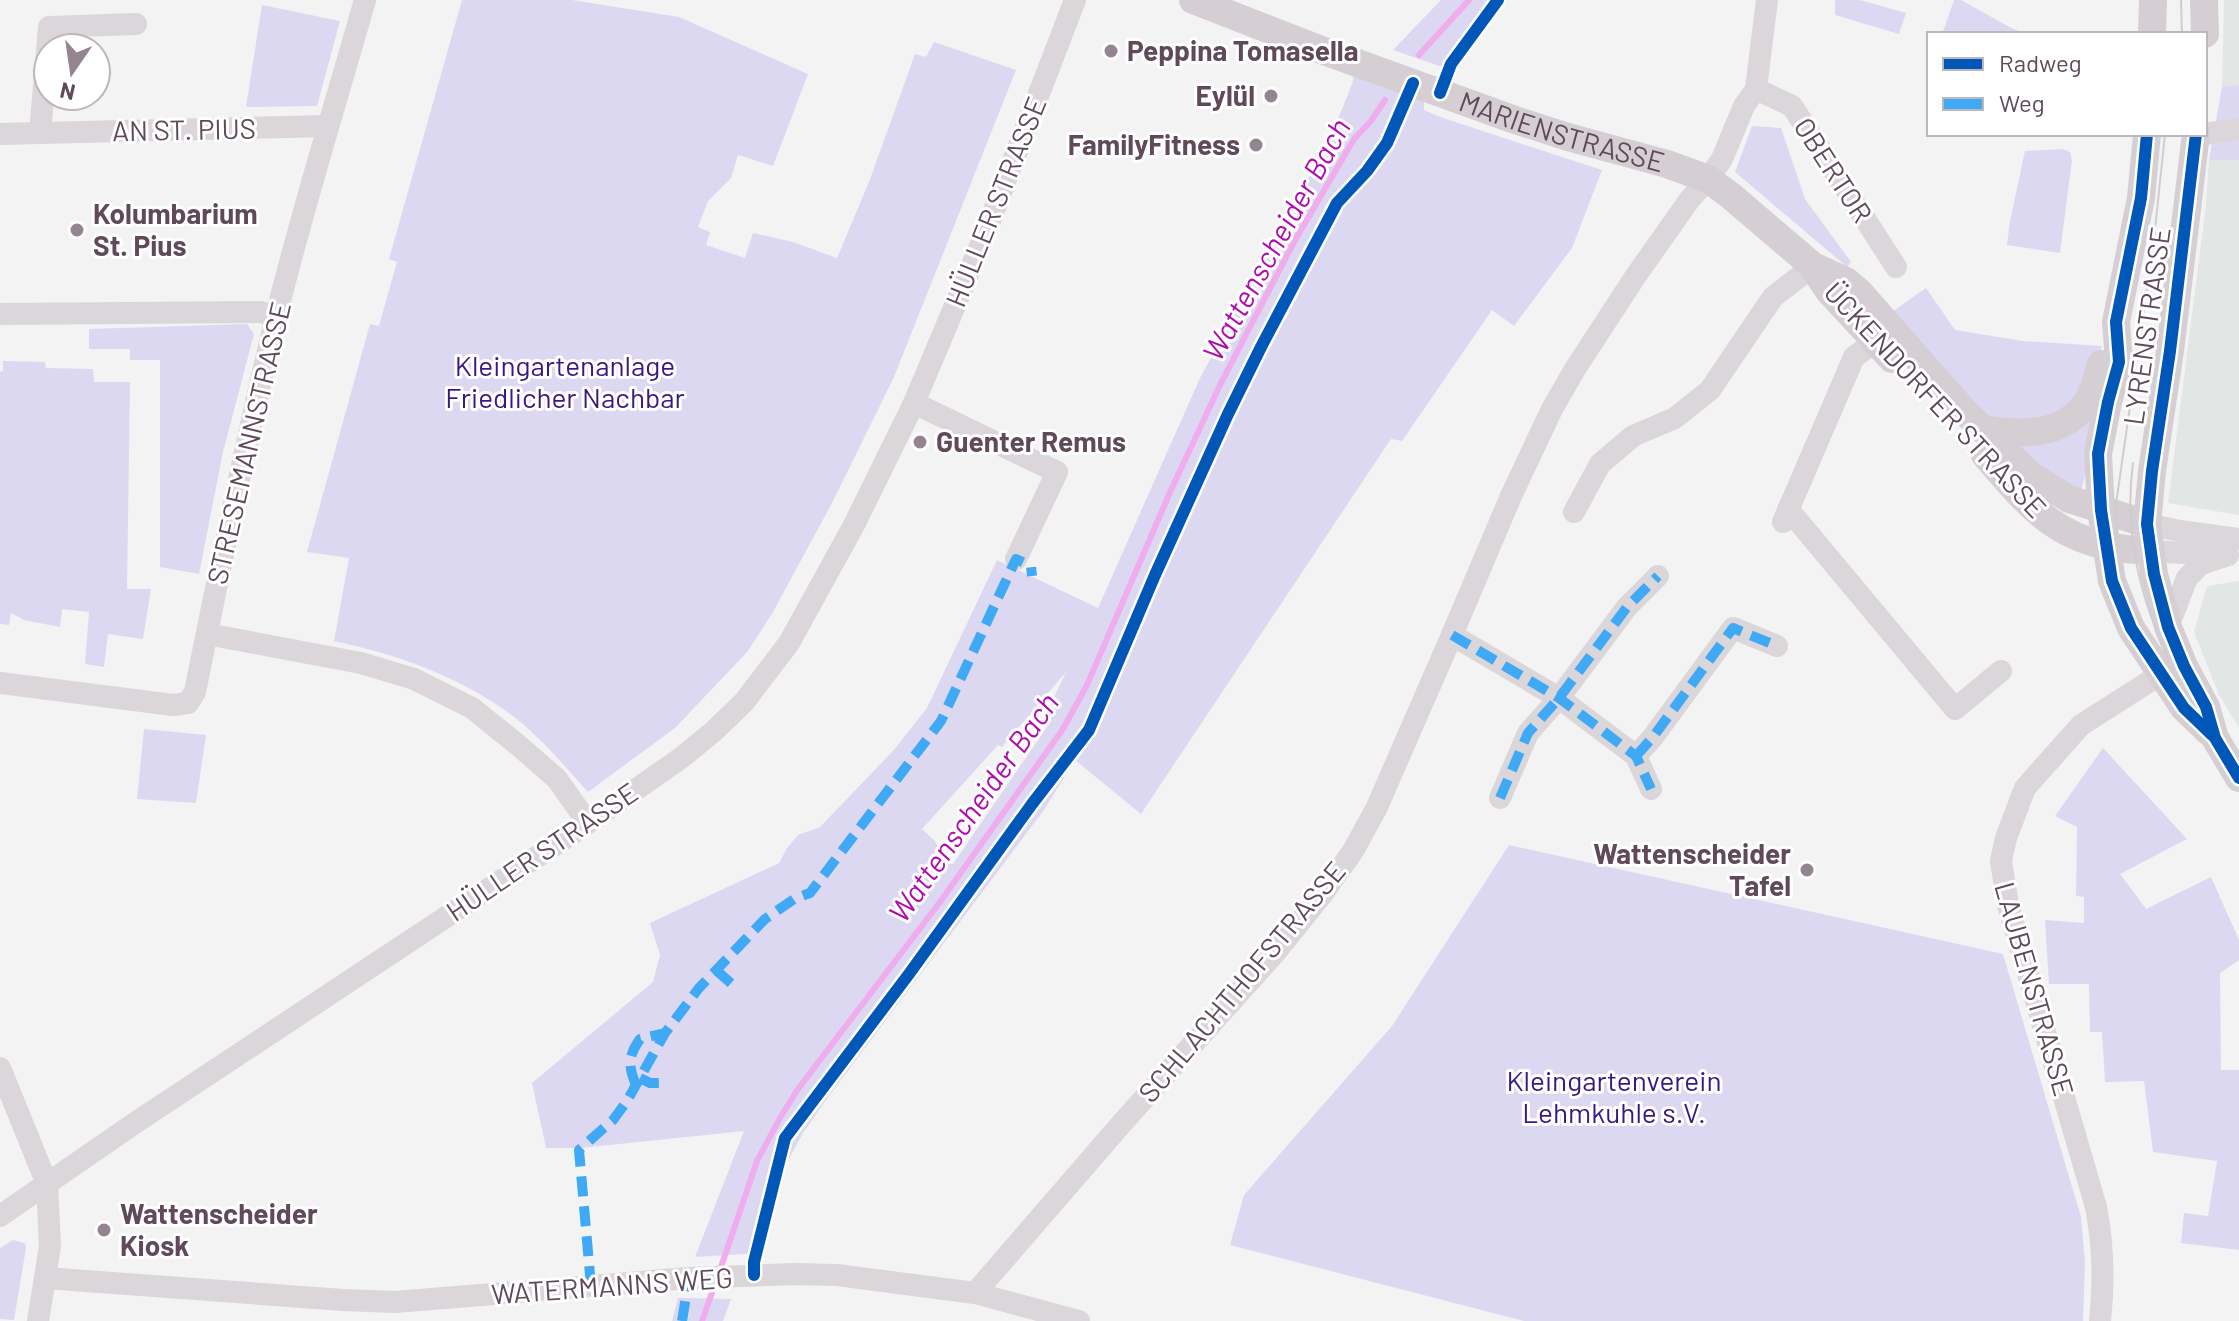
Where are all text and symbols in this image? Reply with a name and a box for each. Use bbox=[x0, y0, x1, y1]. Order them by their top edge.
north arrow bbox=[32, 32, 112, 112]
legend bbox=[1927, 32, 2207, 136]
place label: Peppina Tomasella bbox=[1127, 33, 1358, 67]
marker: Peppina Tomasella bbox=[1102, 42, 1120, 60]
text: Radweg bbox=[1999, 48, 2082, 77]
text: N bbox=[57, 78, 77, 107]
place label: Eylül bbox=[1196, 78, 1255, 112]
street label: MARIENSTRASSE bbox=[1455, 83, 1668, 179]
marker: Eylül bbox=[1262, 87, 1280, 105]
text: Weg bbox=[1999, 88, 2045, 117]
street label: HÜLLER STRASSE bbox=[937, 92, 1053, 312]
street label: AN ST. PIUS bbox=[112, 111, 256, 147]
water label: Wattenscheider Bach bbox=[1194, 111, 1357, 367]
street label: OBERTOR bbox=[1787, 111, 1880, 228]
place label: FamilyFitness bbox=[1068, 127, 1240, 161]
marker: FamilyFitness bbox=[1247, 136, 1265, 154]
place label: Kolumbarium St. Pius bbox=[93, 196, 258, 262]
marker: Kolumbarium St. Pius bbox=[68, 221, 86, 239]
street label: LYRENSTRASSE bbox=[2115, 225, 2177, 427]
street label: ÜCKENDORFER STRASSE bbox=[1818, 274, 2054, 524]
street label: STRESEMANNSTRASSE bbox=[199, 298, 297, 587]
park label: Kleingartenanlage Friedlicher Nachbar bbox=[445, 348, 685, 414]
place label: Guenter Remus bbox=[936, 424, 1126, 458]
marker: Guenter Remus bbox=[911, 433, 929, 451]
water label: Wattenscheider Bach bbox=[880, 685, 1065, 929]
street label: HÜLLER STRASSE bbox=[439, 775, 644, 928]
place label: Wattenscheider Tafel bbox=[1593, 836, 1791, 902]
street label: SCHLACHTHOFSTRASSE bbox=[1131, 854, 1352, 1109]
marker: Wattenscheider Tafel bbox=[1798, 861, 1816, 879]
street label: LAUBENSTRASSE bbox=[1988, 878, 2082, 1100]
park label: Kleingartenverein Lehmkuhle s.V. bbox=[1506, 1063, 1722, 1129]
place label: Wattenscheider Kiosk bbox=[120, 1196, 318, 1262]
marker: Wattenscheider Kiosk bbox=[95, 1221, 113, 1239]
street label: WATERMANNS WEG bbox=[490, 1260, 734, 1310]

